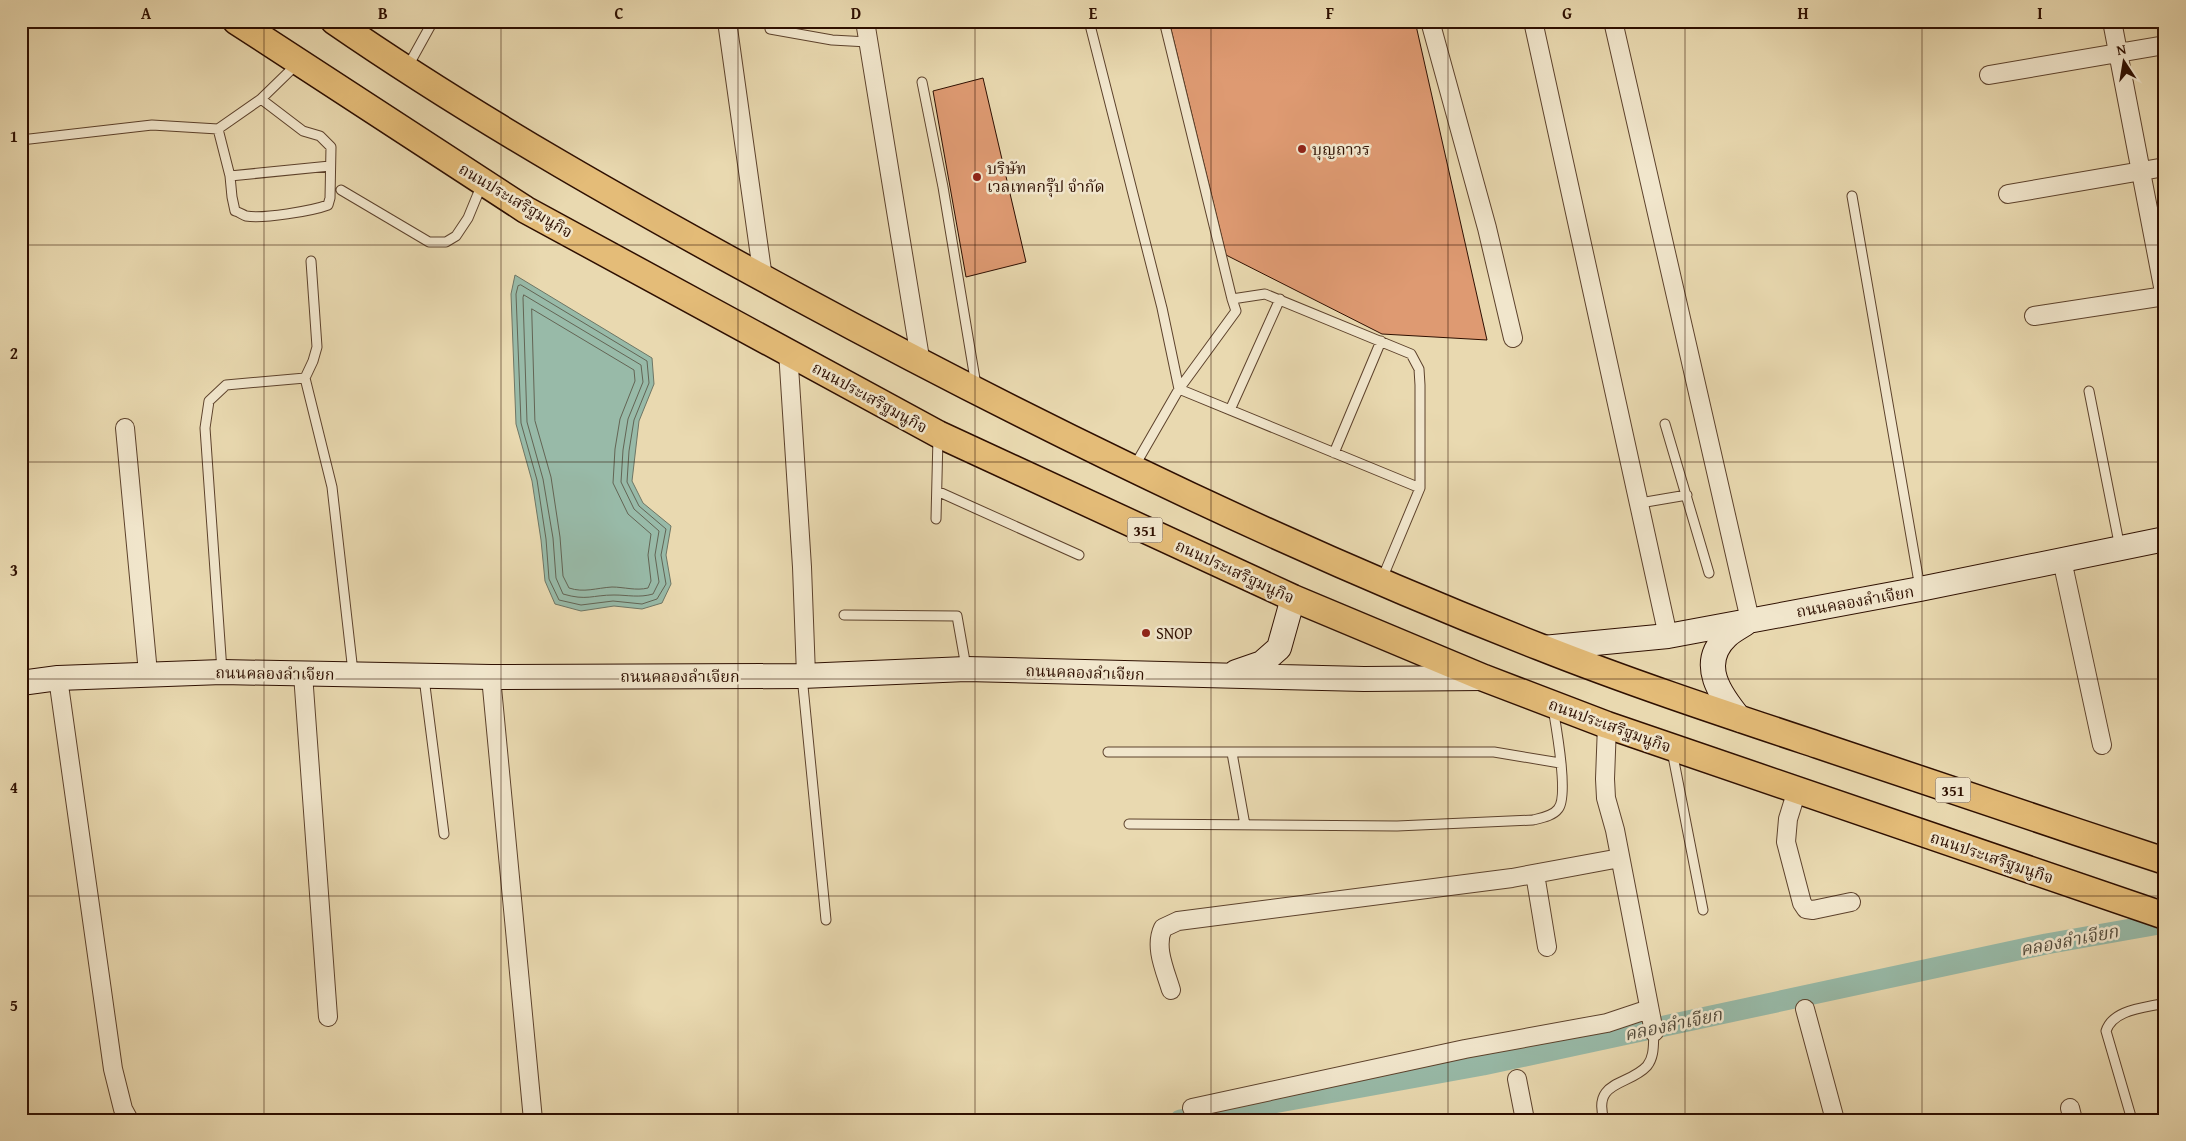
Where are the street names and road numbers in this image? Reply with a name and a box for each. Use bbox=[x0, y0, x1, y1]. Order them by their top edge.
street label: ถนนประเสริฐมนูกิจ bbox=[454, 156, 578, 244]
street label: ถนนประเสริฐมนูกิจ bbox=[808, 355, 932, 439]
road number: 351 bbox=[1128, 518, 1162, 542]
street label: ถนนประเสริฐมนูกิจ bbox=[1171, 533, 1299, 609]
street label: ถนนคลองลำเจียก bbox=[1794, 579, 1916, 623]
street label: ถนนคลองลำเจียก bbox=[1025, 658, 1145, 686]
street label: ถนนคลองลำเจียก bbox=[215, 660, 335, 686]
street label: ถนนคลองลำเจียก bbox=[620, 664, 740, 688]
street label: ถนนประเสริฐมนูกิจ bbox=[1545, 692, 1675, 758]
road number: 351 bbox=[1936, 778, 1970, 802]
street label: ถนนประเสริฐมนูกิจ bbox=[1927, 825, 2057, 889]

